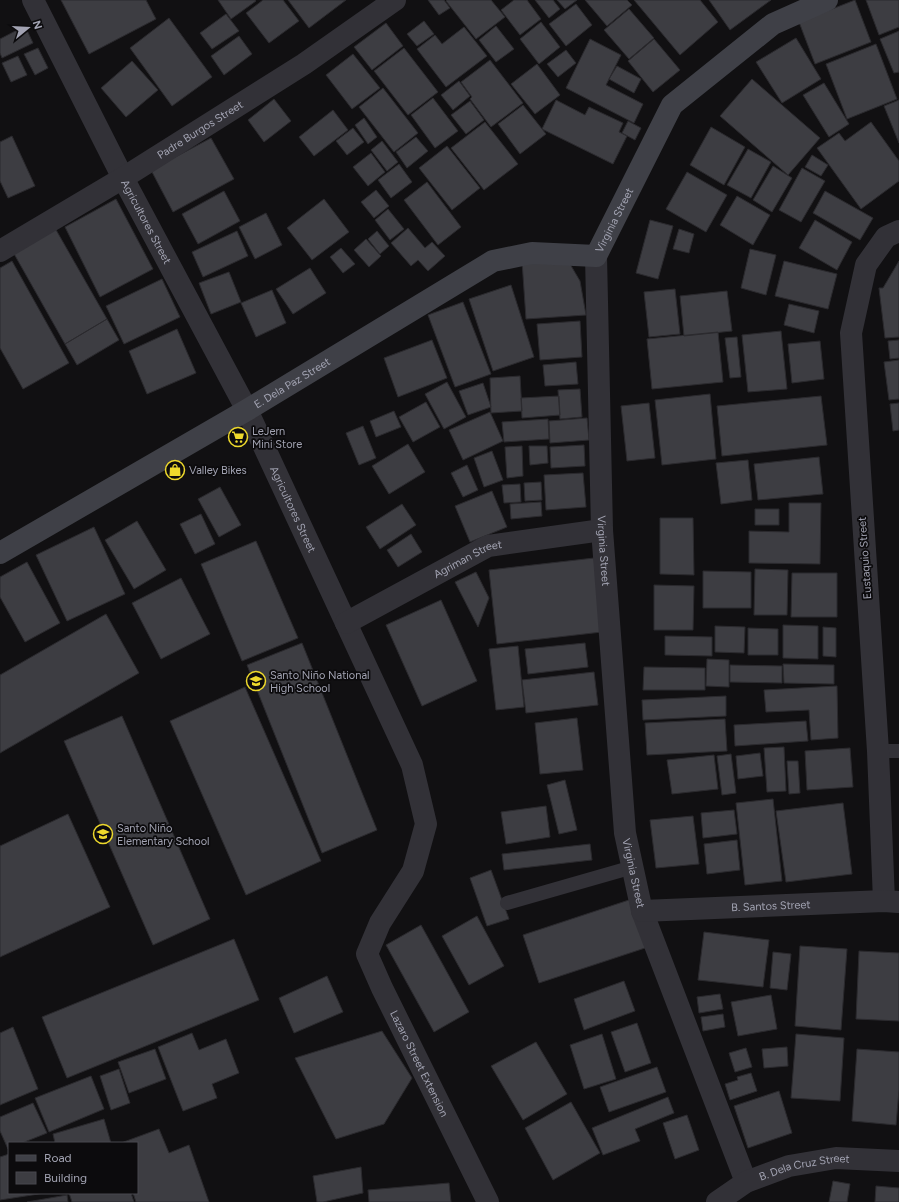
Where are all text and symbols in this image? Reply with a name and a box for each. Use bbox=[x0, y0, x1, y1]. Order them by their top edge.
north arrow bbox=[8, 8, 48, 48]
text: N bbox=[30, 19, 45, 31]
street label: Padre Burgos Street bbox=[155, 98, 245, 161]
street label: Agricultores Street bbox=[119, 177, 174, 266]
street label: Virginia Street bbox=[592, 186, 636, 255]
street label: E. Dela Paz Street bbox=[252, 355, 332, 411]
place label: LeJern Mini Store bbox=[252, 425, 302, 451]
supermarket icon: LeJern Mini Store bbox=[227, 426, 249, 448]
shop icon: Valley Bikes bbox=[164, 459, 186, 481]
place label: Valley Bikes bbox=[189, 464, 247, 477]
street label: Agricultores Street bbox=[268, 464, 319, 554]
street label: Virginia Street bbox=[595, 515, 613, 587]
street label: Eustaquio Street bbox=[856, 516, 874, 600]
street label: Agriman Street bbox=[431, 538, 503, 581]
place label: Santo Niño National High School bbox=[270, 669, 369, 695]
school or university icon: Santo Niño National High School bbox=[245, 670, 267, 692]
place label: Santo Niño Elementary School bbox=[117, 822, 209, 848]
school or university icon: Santo Niño Elementary School bbox=[92, 823, 114, 845]
street label: Virginia Street bbox=[620, 837, 648, 909]
street label: B. Santos Street bbox=[731, 898, 811, 914]
street label: Lazaro Street Extension bbox=[388, 1008, 451, 1119]
legend bbox=[8, 1142, 138, 1194]
text: Road bbox=[44, 1151, 72, 1165]
street label: B. Dela Cruz Street bbox=[757, 1151, 850, 1183]
text: Building bbox=[44, 1171, 87, 1185]

